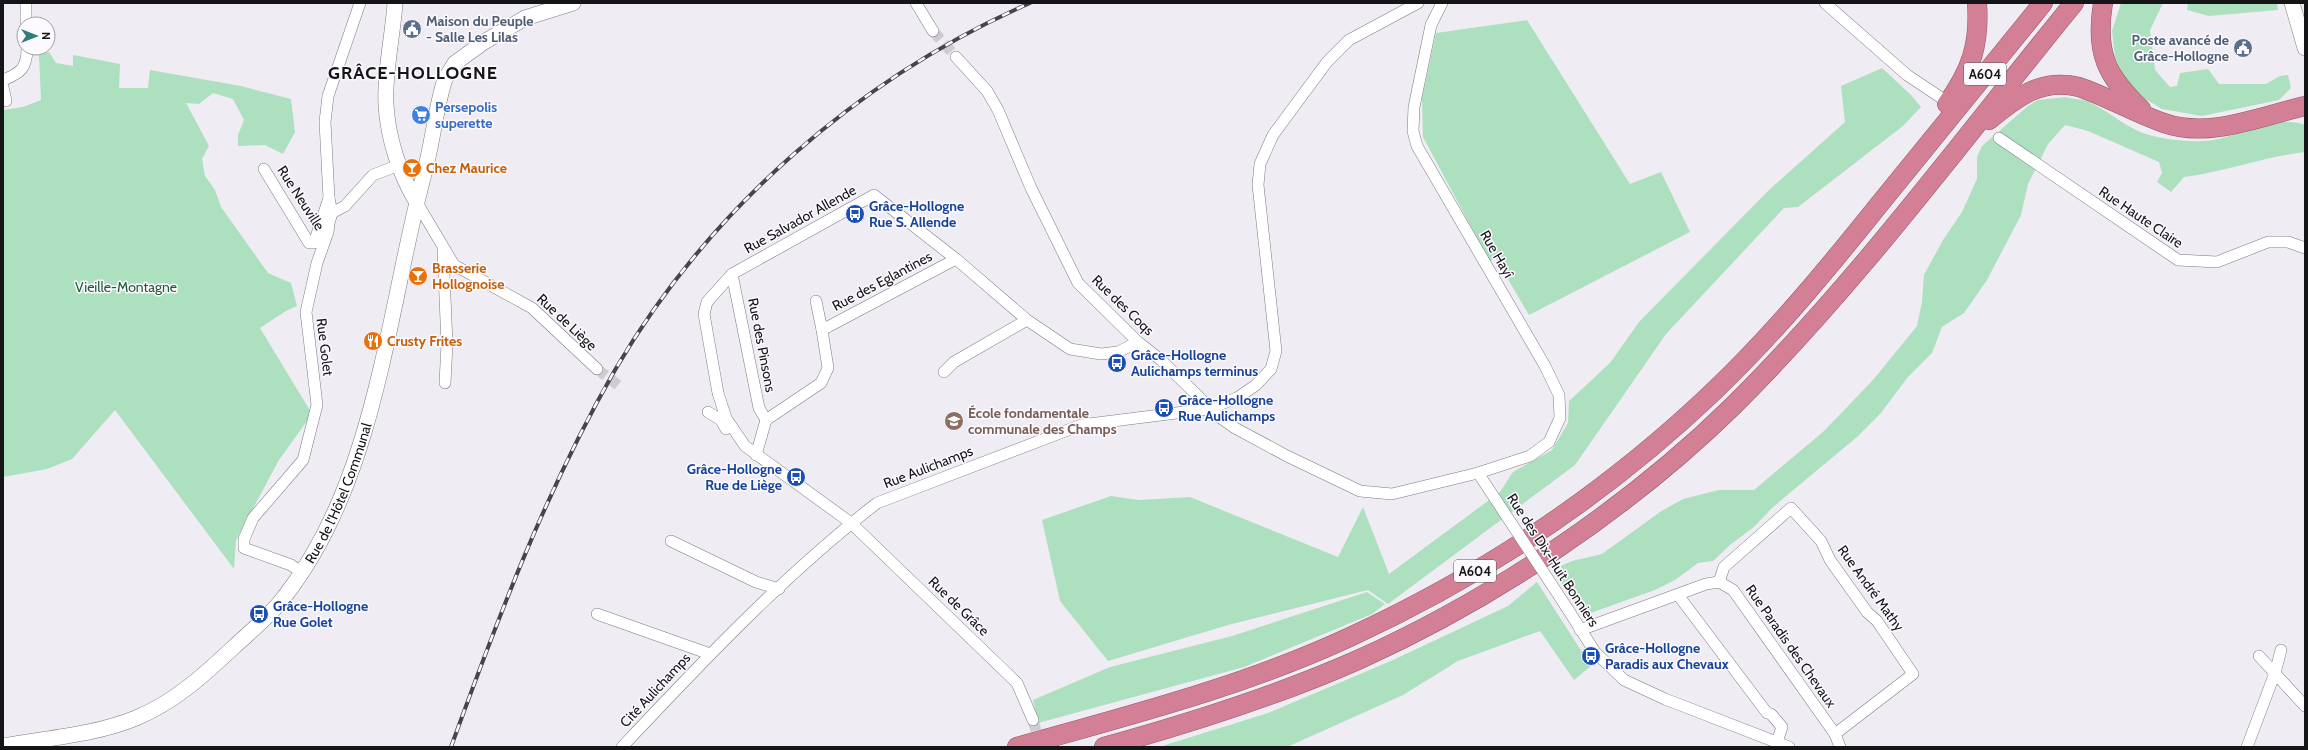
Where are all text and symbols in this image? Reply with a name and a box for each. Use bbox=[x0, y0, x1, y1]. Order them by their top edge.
place label: Maison du Peuple - Salle Les Lilas bbox=[426, 12, 534, 46]
north arrow bbox=[16, 16, 56, 56]
public building icon: Maison du Peuple - Salle Les Lilas bbox=[401, 18, 423, 40]
place label: Poste avancé de Grâce-Hollogne bbox=[2132, 31, 2229, 65]
text: N bbox=[39, 32, 53, 40]
public building icon: Poste avancé de Grâce-Hollogne bbox=[2232, 37, 2254, 59]
district label: GRÂCE-HOLLOGNE bbox=[328, 62, 498, 84]
road number: A604 bbox=[1964, 63, 2006, 85]
place label: Persepolis superette bbox=[435, 98, 497, 132]
supermarket icon: Persepolis superette bbox=[410, 104, 432, 126]
bar icon: Chez Maurice bbox=[401, 157, 423, 179]
place label: Chez Maurice bbox=[426, 159, 507, 177]
street label: Rue Neuville bbox=[273, 162, 329, 234]
street label: Rue Salvador Allende bbox=[741, 181, 859, 257]
street label: Rue Haute Claire bbox=[2095, 182, 2187, 252]
place label: Grâce-Hollogne Rue S. Allende bbox=[869, 197, 964, 231]
bus stop icon: Grâce-Hollogne Rue S. Allende bbox=[844, 203, 866, 225]
street label: Rue Hayî bbox=[1476, 227, 1518, 282]
street label: Rue des Eglantines bbox=[829, 247, 935, 315]
place label: Brasserie Hollognoise bbox=[432, 259, 505, 293]
bar icon: Brasserie Hollognoise bbox=[407, 265, 429, 287]
street label: Rue des Coqs bbox=[1088, 271, 1158, 339]
park label: Vieille-Montagne bbox=[75, 278, 177, 296]
street label: Rue de Liège bbox=[533, 290, 601, 354]
street label: Rue des Pinsons bbox=[744, 296, 780, 394]
street label: Rue Golet bbox=[313, 317, 338, 377]
restaurant icon: Crusty Frites bbox=[362, 330, 384, 352]
place label: Crusty Frites bbox=[387, 332, 462, 350]
place label: Grâce-Hollogne Aulichamps terminus bbox=[1131, 346, 1258, 380]
bus stop icon: Grâce-Hollogne Aulichamps terminus bbox=[1106, 352, 1128, 374]
place label: Grâce-Hollogne Rue Aulichamps bbox=[1178, 391, 1275, 425]
bus stop icon: Grâce-Hollogne Rue Aulichamps bbox=[1153, 397, 1175, 419]
place label: École fondamentale communale des Champs bbox=[968, 404, 1117, 438]
school or university icon: École fondamentale communale des Champs bbox=[943, 410, 965, 432]
street label: Rue de l'Hôtel Communal bbox=[301, 420, 376, 567]
street label: Rue Aulichamps bbox=[881, 442, 976, 492]
place label: Grâce-Hollogne Rue de Liège bbox=[687, 460, 782, 494]
bus stop icon: Grâce-Hollogne Rue de Liège bbox=[785, 466, 807, 488]
street label: Rue des Dix-Huit Bonniers bbox=[1503, 490, 1603, 630]
street label: Rue André Mathy bbox=[1834, 542, 1908, 634]
road number: A604 bbox=[1454, 560, 1496, 582]
street label: Rue de Grâce bbox=[925, 572, 993, 640]
street label: Rue Paradis des Chevaux bbox=[1742, 581, 1840, 711]
place label: Grâce-Hollogne Rue Golet bbox=[273, 597, 368, 631]
bus stop icon: Grâce-Hollogne Rue Golet bbox=[248, 603, 270, 625]
place label: Grâce-Hollogne Paradis aux Chevaux bbox=[1605, 639, 1729, 673]
bus stop icon: Grâce-Hollogne Paradis aux Chevaux bbox=[1580, 645, 1602, 667]
street label: Cité Aulichamps bbox=[616, 649, 694, 731]

